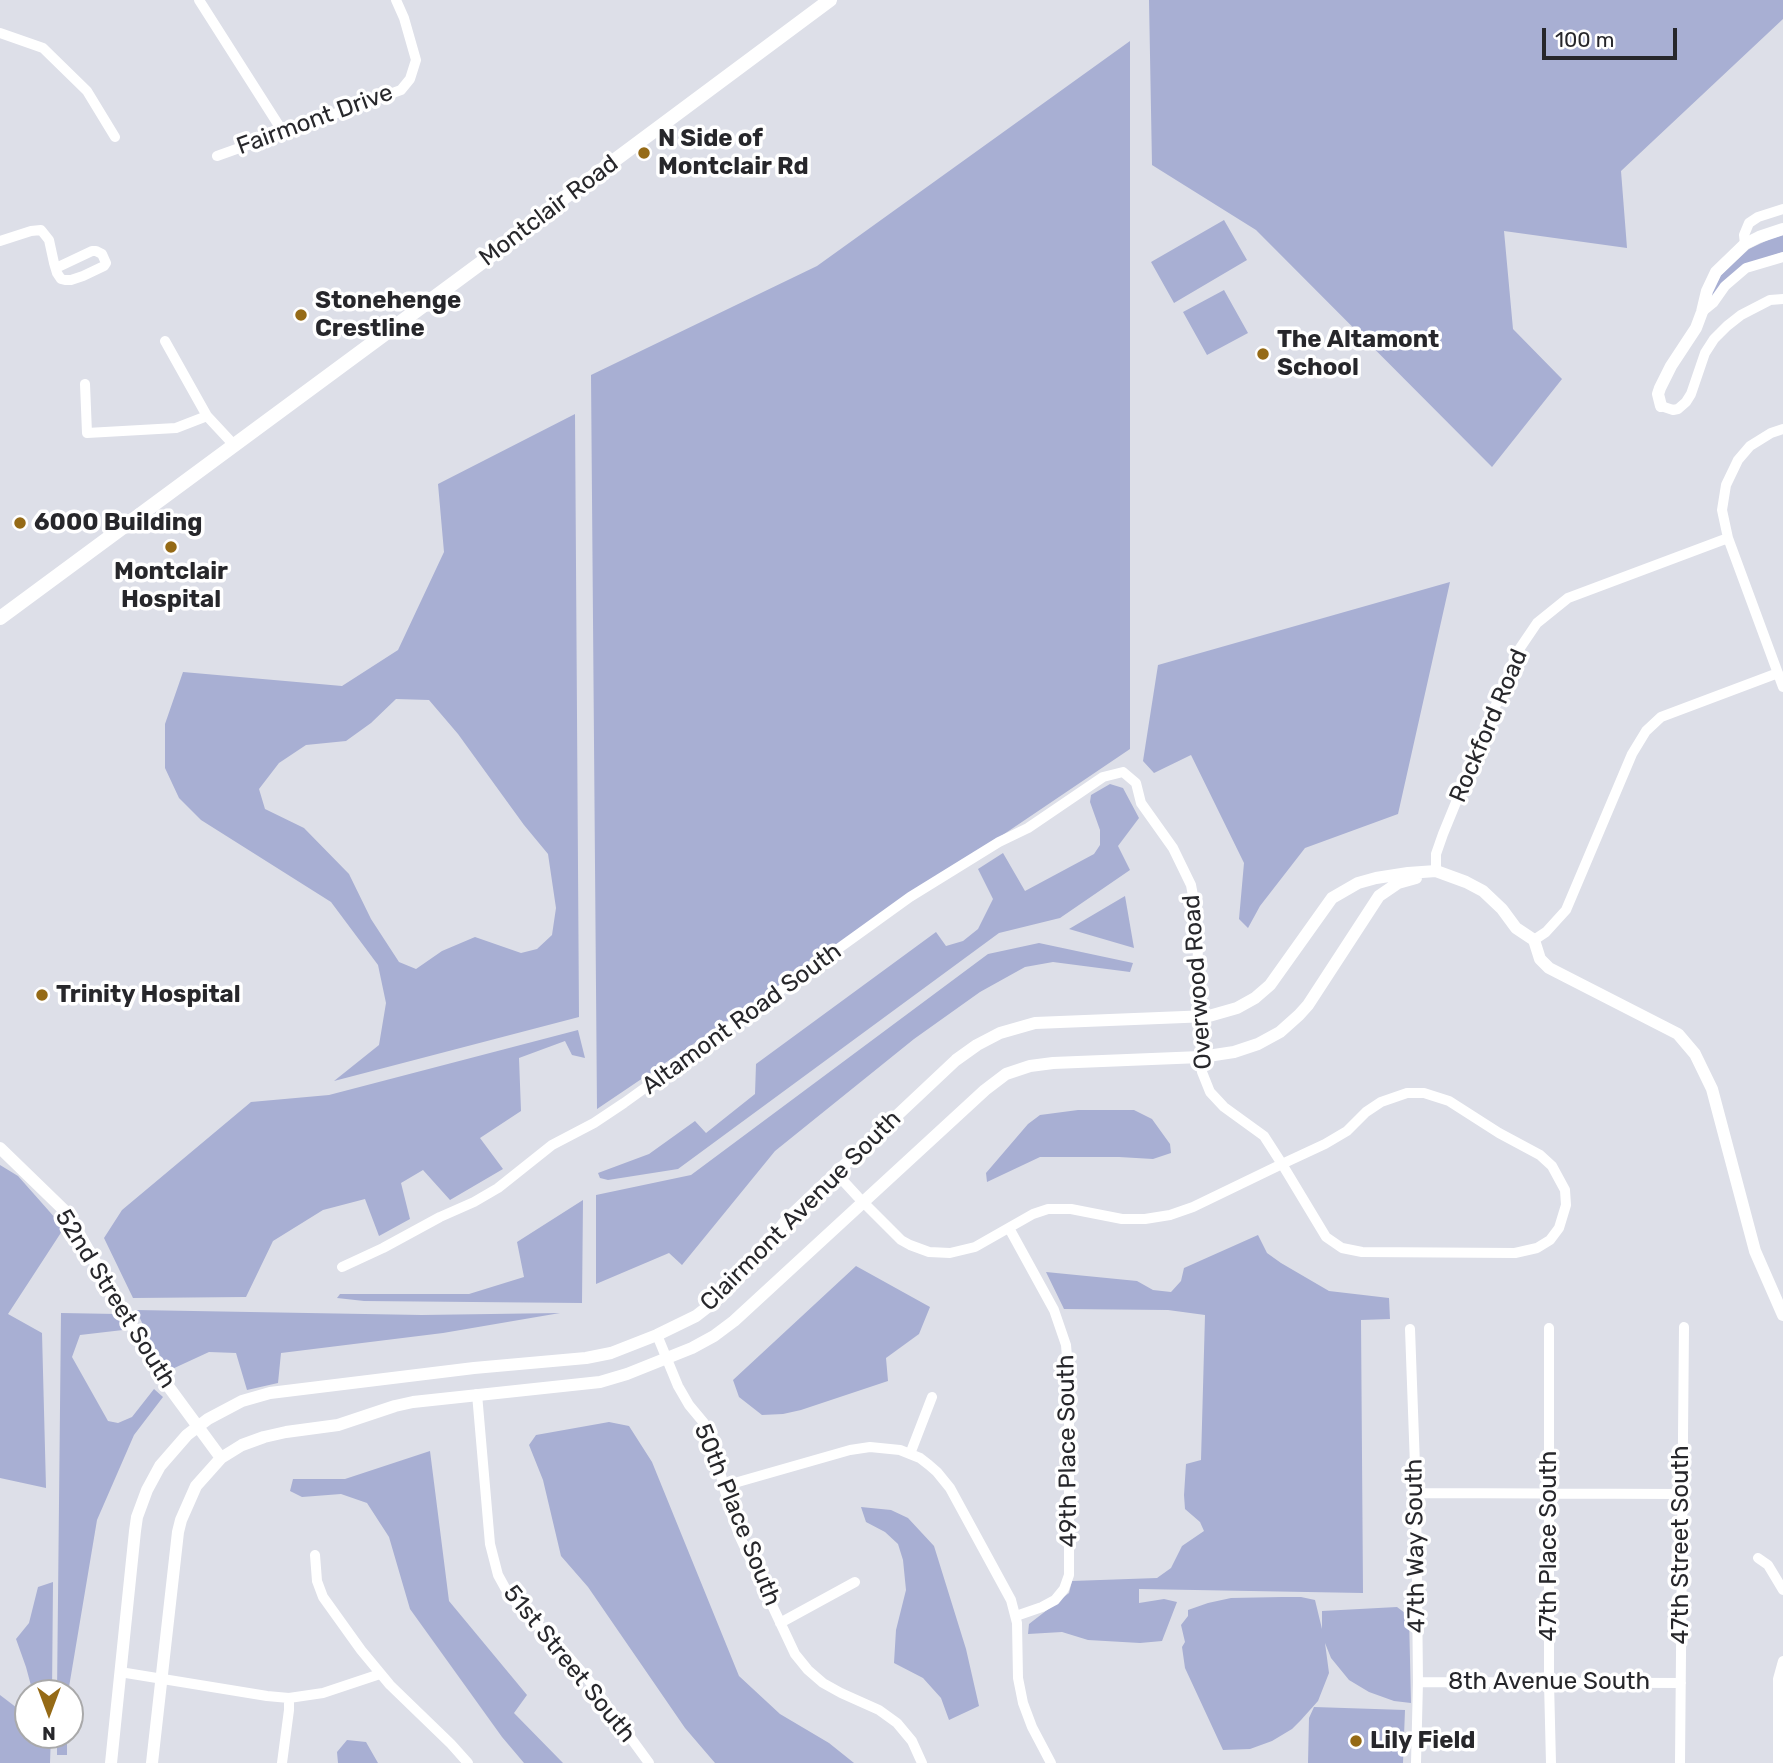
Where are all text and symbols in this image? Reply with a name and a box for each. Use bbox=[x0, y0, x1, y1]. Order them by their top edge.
scale bar bbox=[1545, 14, 1680, 58]
text: 100 m bbox=[1555, 27, 1614, 52]
street label: Fairmont Drive bbox=[233, 78, 397, 162]
place label: N Side of Montclair Rd bbox=[658, 125, 809, 181]
marker: N Side of Montclair Rd bbox=[636, 145, 652, 161]
street label: Montclair Road bbox=[474, 149, 624, 273]
place label: Stonehenge Crestline bbox=[315, 287, 461, 343]
marker: Stonehenge Crestline bbox=[293, 307, 309, 323]
place label: The Altamont School bbox=[1277, 326, 1439, 382]
marker: The Altamont School bbox=[1255, 346, 1271, 362]
place label: 6000 Building bbox=[34, 509, 202, 537]
marker: 6000 Building bbox=[12, 515, 28, 531]
marker: Montclair Hospital bbox=[163, 539, 179, 555]
place label: Montclair Hospital bbox=[114, 558, 228, 614]
street label: Rockford Road bbox=[1444, 645, 1534, 807]
street label: Overwood Road bbox=[1178, 894, 1218, 1070]
street label: Altamont Road South bbox=[637, 937, 847, 1101]
place label: Trinity Hospital bbox=[56, 981, 241, 1009]
marker: Trinity Hospital bbox=[34, 987, 50, 1003]
street label: Clairmont Avenue South bbox=[695, 1105, 907, 1317]
street label: 52nd Street South bbox=[48, 1204, 182, 1394]
street label: 49th Place South bbox=[1052, 1354, 1084, 1548]
street label: 50th Place South bbox=[687, 1420, 787, 1610]
street label: 47th Street South bbox=[1667, 1445, 1695, 1645]
street label: 47th Place South bbox=[1535, 1451, 1563, 1641]
street label: 47th Way South bbox=[1400, 1458, 1432, 1634]
street label: 51st Street South bbox=[497, 1580, 641, 1748]
street label: 8th Avenue South bbox=[1448, 1668, 1650, 1696]
north arrow bbox=[14, 1679, 84, 1749]
text: N bbox=[42, 1722, 56, 1745]
place label: Lily Field bbox=[1370, 1727, 1475, 1755]
marker: Lily Field bbox=[1348, 1733, 1364, 1749]

